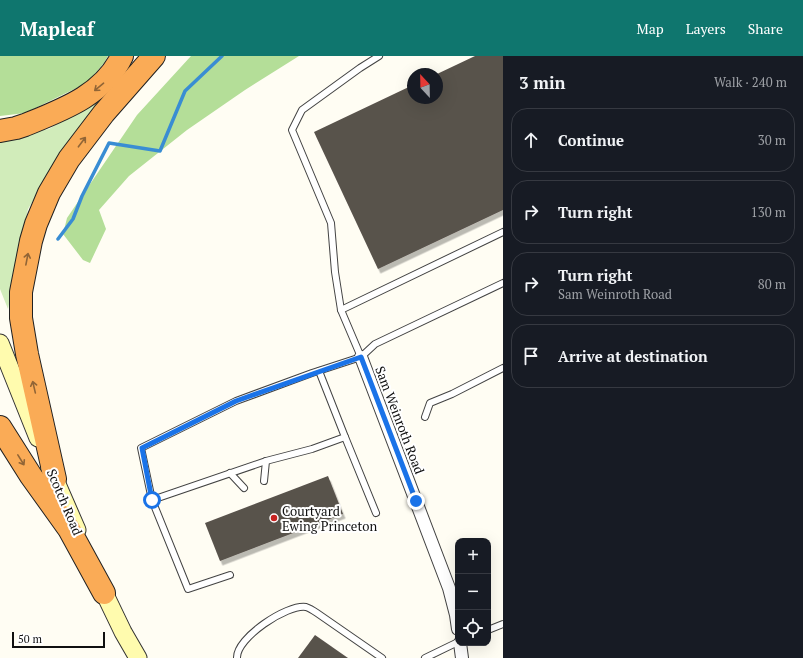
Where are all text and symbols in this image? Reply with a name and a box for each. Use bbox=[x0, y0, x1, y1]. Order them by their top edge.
text: Mapleaf bbox=[20, 16, 94, 41]
text: Map bbox=[637, 19, 664, 38]
text: Layers bbox=[686, 19, 726, 38]
text: Share bbox=[748, 19, 783, 38]
north arrow bbox=[407, 68, 443, 104]
text: 3 min bbox=[519, 71, 566, 94]
text: Walk · 240 m bbox=[714, 73, 787, 91]
one-way arrow bbox=[94, 82, 104, 91]
icon: ahead bbox=[520, 129, 542, 151]
text: Continue bbox=[558, 130, 624, 150]
text: 30 m bbox=[758, 131, 786, 149]
one-way arrow bbox=[77, 137, 86, 148]
icon: right bbox=[520, 201, 542, 223]
text: Turn right bbox=[558, 202, 633, 222]
text: 130 m bbox=[751, 203, 786, 221]
one-way arrow bbox=[24, 253, 32, 266]
text: Turn right bbox=[558, 265, 633, 285]
icon: right bbox=[520, 273, 542, 295]
text: 80 m bbox=[758, 275, 786, 293]
text: Sam Weinroth Road bbox=[558, 285, 672, 303]
icon: arrive bbox=[520, 345, 542, 367]
text: Arrive at destination bbox=[558, 346, 708, 366]
street label: Sam Weinroth Road bbox=[371, 364, 429, 476]
one-way arrow bbox=[30, 381, 38, 394]
one-way arrow bbox=[17, 454, 25, 465]
street label: Scotch Road bbox=[43, 466, 87, 538]
route start bbox=[143, 491, 161, 509]
route end bbox=[407, 492, 425, 510]
place label: Courtyard Ewing Princeton bbox=[282, 502, 377, 535]
marker: Courtyard Ewing Princeton bbox=[269, 513, 279, 523]
map controls bbox=[455, 538, 491, 646]
button: + bbox=[455, 538, 491, 574]
button: − bbox=[455, 574, 491, 610]
button: locate bbox=[455, 610, 491, 646]
scale bar bbox=[12, 630, 105, 649]
text: 50 m bbox=[18, 632, 42, 646]

